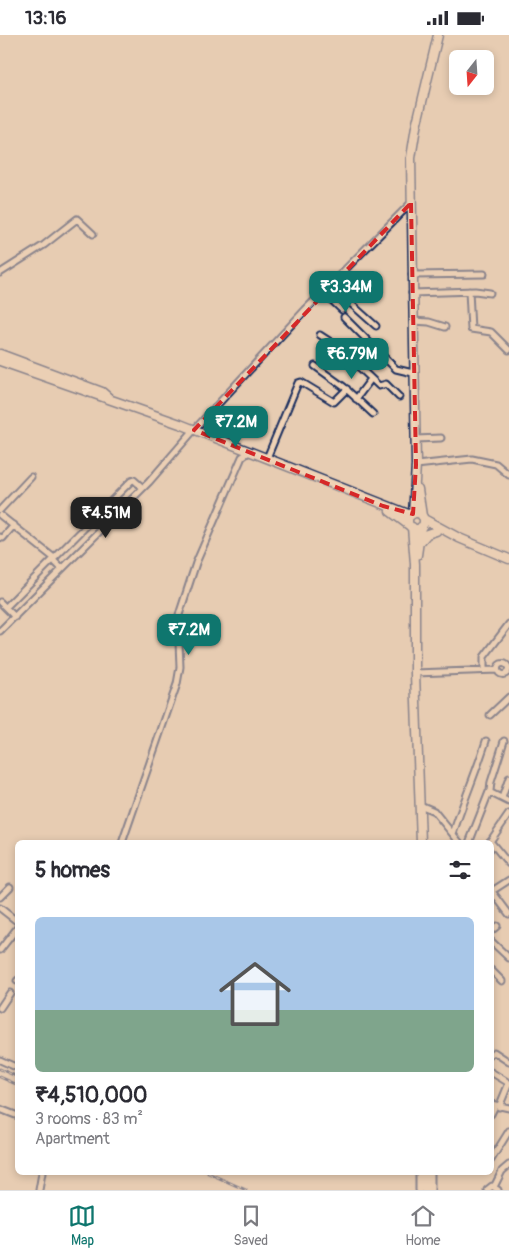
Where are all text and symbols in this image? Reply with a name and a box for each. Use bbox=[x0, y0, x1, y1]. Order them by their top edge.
text: 13:16 bbox=[25, 6, 67, 30]
north arrow bbox=[449, 50, 494, 95]
map controls bbox=[449, 50, 494, 95]
pin: ₹3.34M bbox=[305, 271, 387, 313]
text: ₹3.34M bbox=[320, 277, 372, 297]
pin: ₹6.79M bbox=[311, 337, 393, 380]
text: ₹6.79M bbox=[327, 344, 377, 364]
pin: ₹7.2M bbox=[201, 405, 271, 448]
text: ₹7.2M bbox=[215, 412, 257, 432]
pin: ₹4.51M bbox=[65, 497, 147, 539]
text: ₹4.51M bbox=[82, 503, 130, 523]
pin: ₹7.2M bbox=[154, 613, 224, 656]
text: ₹7.2M bbox=[168, 620, 210, 640]
icon: filters bbox=[446, 856, 474, 884]
text: 5 homes bbox=[35, 857, 110, 884]
icon: home bbox=[210, 949, 300, 1039]
text: ₹4,510,000 bbox=[35, 1082, 147, 1109]
text: 3 rooms · 83 m² bbox=[35, 1109, 143, 1129]
text: Apartment bbox=[35, 1129, 110, 1149]
tab: Map bbox=[68, 1202, 96, 1249]
tab: Saved bbox=[233, 1202, 268, 1249]
tab: Home bbox=[405, 1202, 440, 1249]

